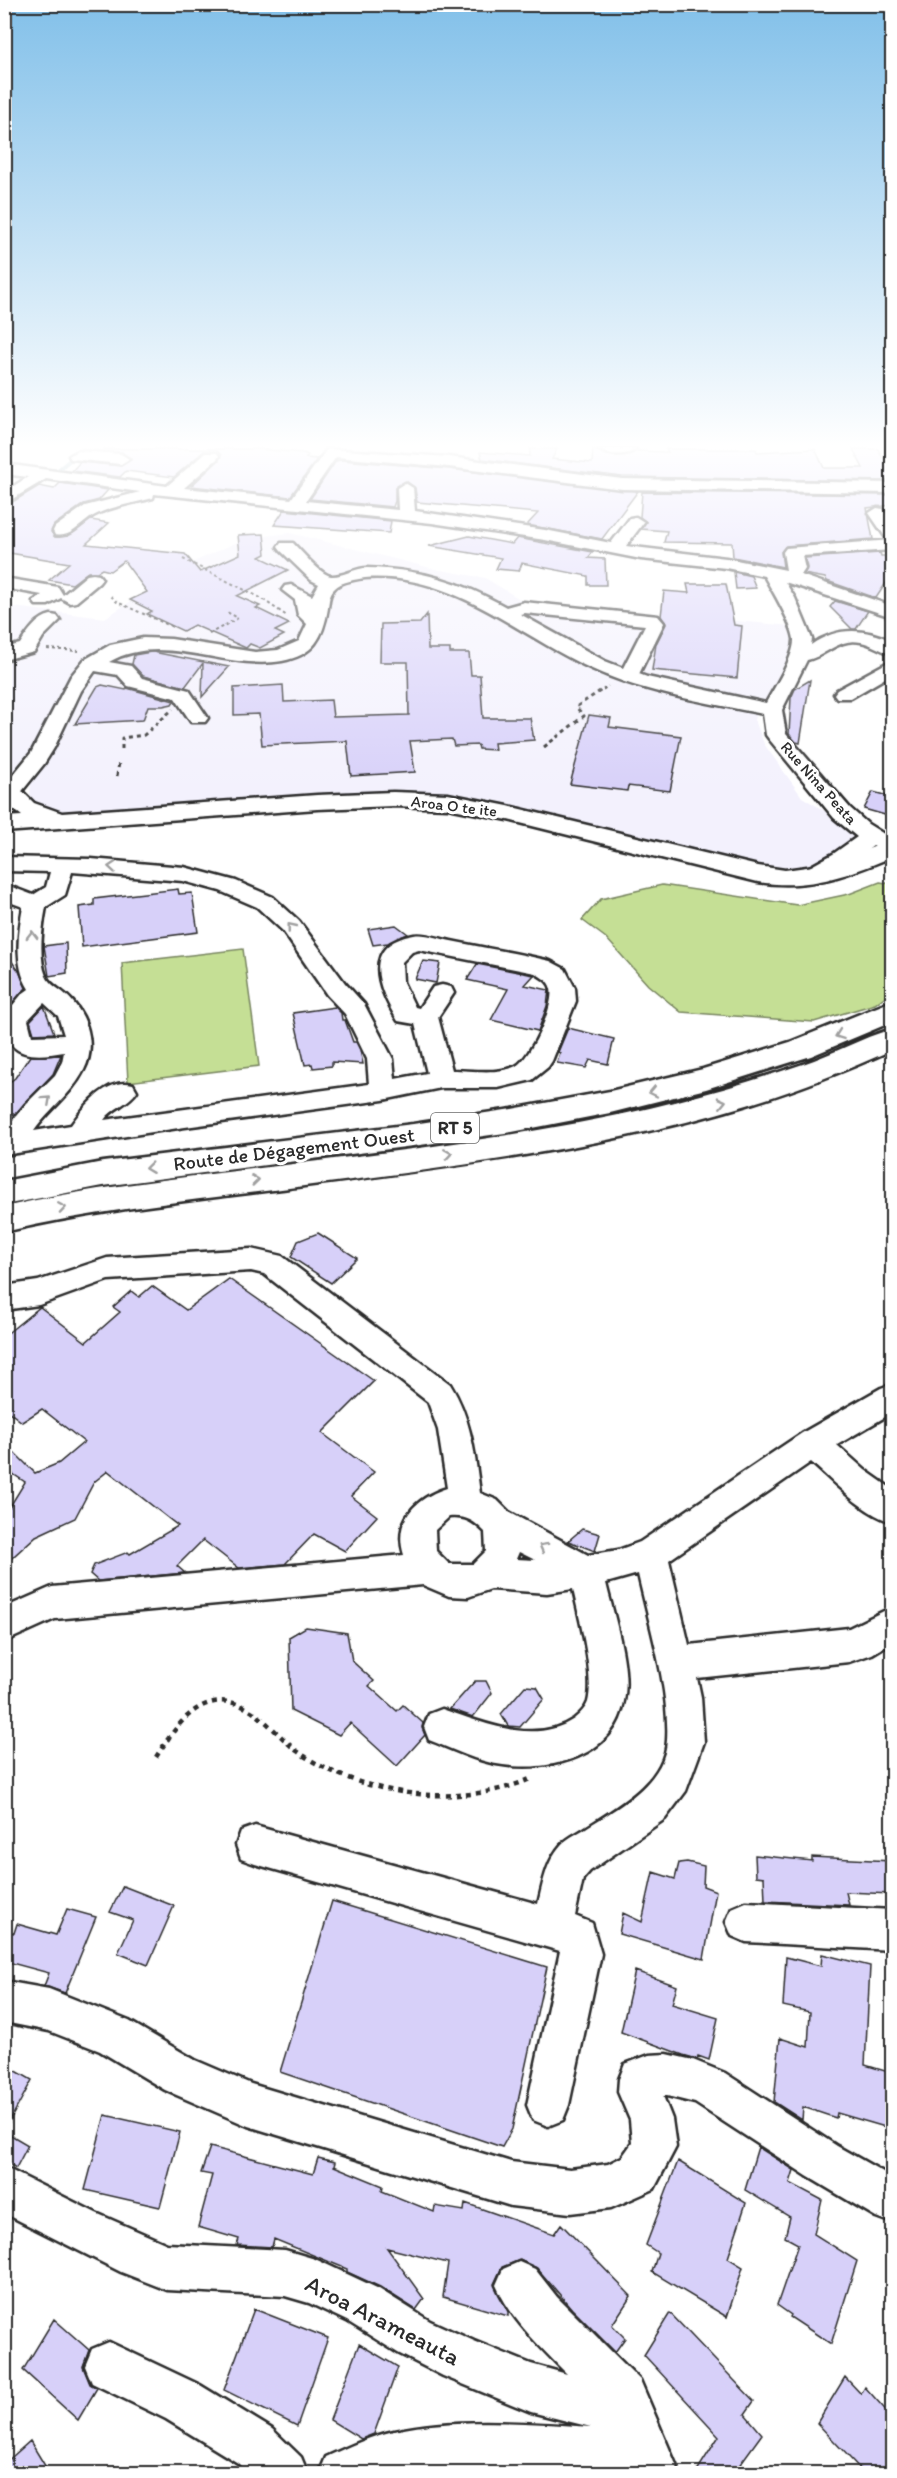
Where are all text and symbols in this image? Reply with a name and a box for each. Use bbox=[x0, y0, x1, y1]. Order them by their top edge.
street label: Rue Nina Peata bbox=[777, 738, 862, 829]
street label: Aroa O te ite bbox=[410, 791, 498, 821]
one-way arrow bbox=[107, 861, 116, 874]
one-way arrow bbox=[287, 923, 298, 934]
one-way arrow bbox=[26, 931, 38, 940]
one-way arrow bbox=[834, 1027, 845, 1040]
one-way arrow bbox=[648, 1085, 658, 1098]
one-way arrow bbox=[41, 1096, 51, 1107]
one-way arrow bbox=[717, 1096, 727, 1109]
road number: RT 5 bbox=[431, 1113, 479, 1143]
street label: Route de Dégagement Ouest bbox=[172, 1122, 416, 1176]
one-way arrow bbox=[443, 1149, 453, 1161]
one-way arrow bbox=[144, 1161, 154, 1173]
one-way arrow bbox=[250, 1175, 259, 1187]
one-way arrow bbox=[57, 1203, 66, 1215]
one-way arrow bbox=[539, 1543, 549, 1555]
street label: Aroa Arameauta bbox=[301, 2269, 466, 2372]

